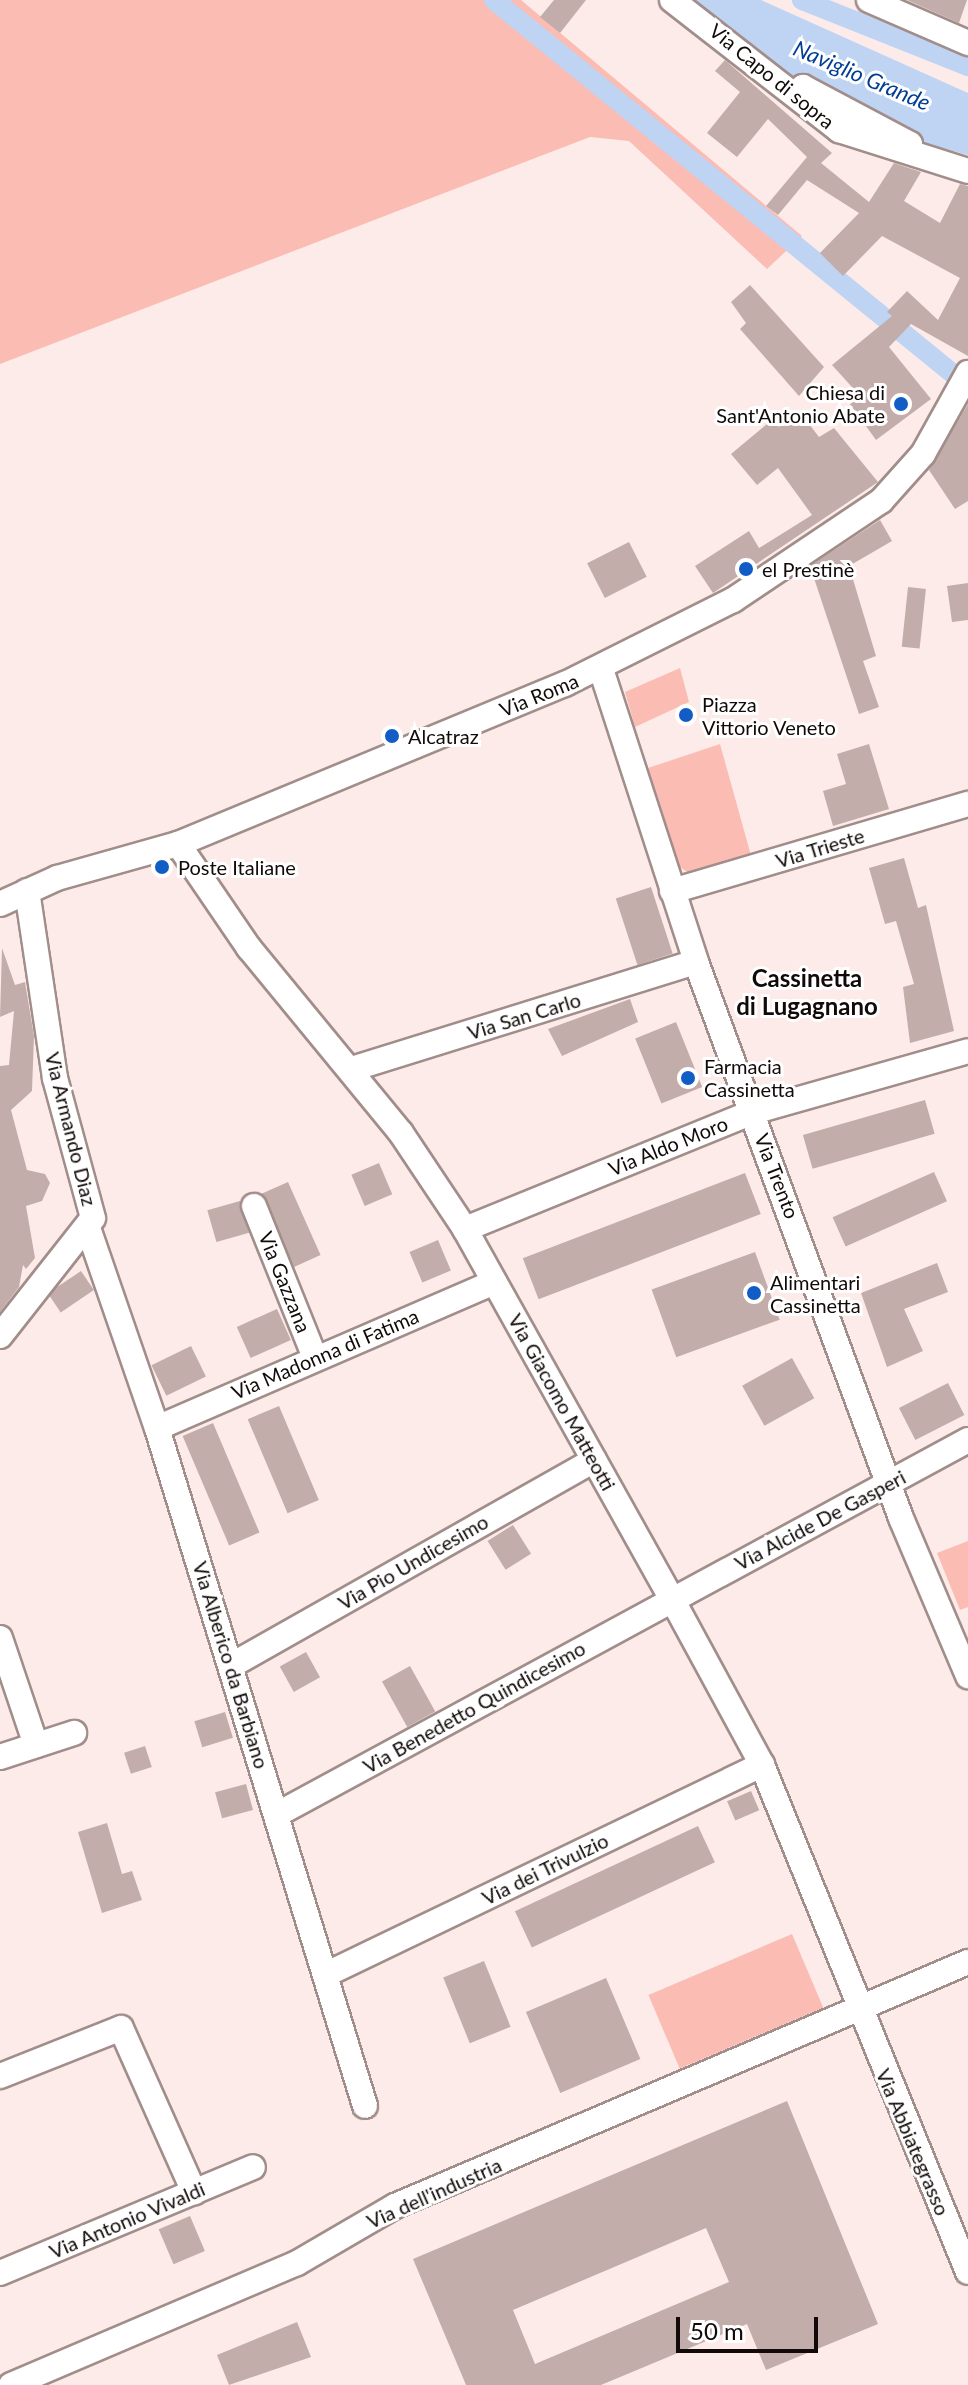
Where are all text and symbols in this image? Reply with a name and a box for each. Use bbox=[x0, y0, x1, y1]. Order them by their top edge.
street label: Via Capo di sopra bbox=[705, 18, 839, 134]
water label: Naviglio Grande bbox=[790, 34, 934, 116]
place label: Chiesa di Sant'Antonio Abate bbox=[716, 380, 885, 427]
marker: Chiesa di Sant'Antonio Abate bbox=[892, 395, 910, 413]
place label: el Prestinè bbox=[762, 557, 854, 581]
marker: el Prestinè bbox=[737, 560, 755, 578]
street label: Via Roma bbox=[496, 668, 582, 722]
place label: Piazza Vittorio Veneto bbox=[702, 692, 837, 739]
marker: Piazza Vittorio Veneto bbox=[677, 706, 695, 724]
place label: Alcatraz bbox=[408, 724, 479, 748]
marker: Alcatraz bbox=[383, 727, 401, 745]
street label: Via Trieste bbox=[773, 823, 867, 873]
place label: Poste Italiane bbox=[178, 855, 296, 879]
marker: Poste Italiane bbox=[153, 858, 171, 876]
district label: Cassinetta di Lugagnano bbox=[736, 964, 878, 1020]
street label: Via San Carlo bbox=[465, 987, 583, 1045]
street label: Via Armando Diaz bbox=[40, 1049, 102, 1209]
place label: Farmacia Cassinetta bbox=[704, 1054, 795, 1101]
marker: Farmacia Cassinetta bbox=[679, 1069, 697, 1087]
street label: Via Aldo Moro bbox=[605, 1111, 731, 1181]
street label: Via Trento bbox=[750, 1130, 804, 1222]
street label: Via Gazzana bbox=[254, 1228, 316, 1336]
place label: Alimentari Cassinetta bbox=[770, 1270, 861, 1317]
marker: Alimentari Cassinetta bbox=[745, 1284, 763, 1302]
street label: Via Madonna di Fatima bbox=[228, 1304, 422, 1404]
street label: Via Giacomo Matteotti bbox=[503, 1309, 621, 1495]
street label: Via Alcide De Gasperi bbox=[730, 1465, 910, 1575]
street label: Via Pio Undicesimo bbox=[334, 1509, 492, 1615]
street label: Via Alberico da Barbiano bbox=[188, 1558, 274, 1772]
street label: Via Benedetto Quindicesimo bbox=[359, 1636, 589, 1778]
street label: Via dei Trivulzio bbox=[478, 1828, 612, 1910]
street label: Via Abbiategrasso bbox=[871, 2065, 955, 2219]
street label: Via dell'industria bbox=[363, 2153, 505, 2233]
street label: Via Antonio Vivaldi bbox=[45, 2176, 209, 2264]
scale bar bbox=[680, 2301, 822, 2351]
text: 50 m bbox=[690, 2316, 744, 2345]

